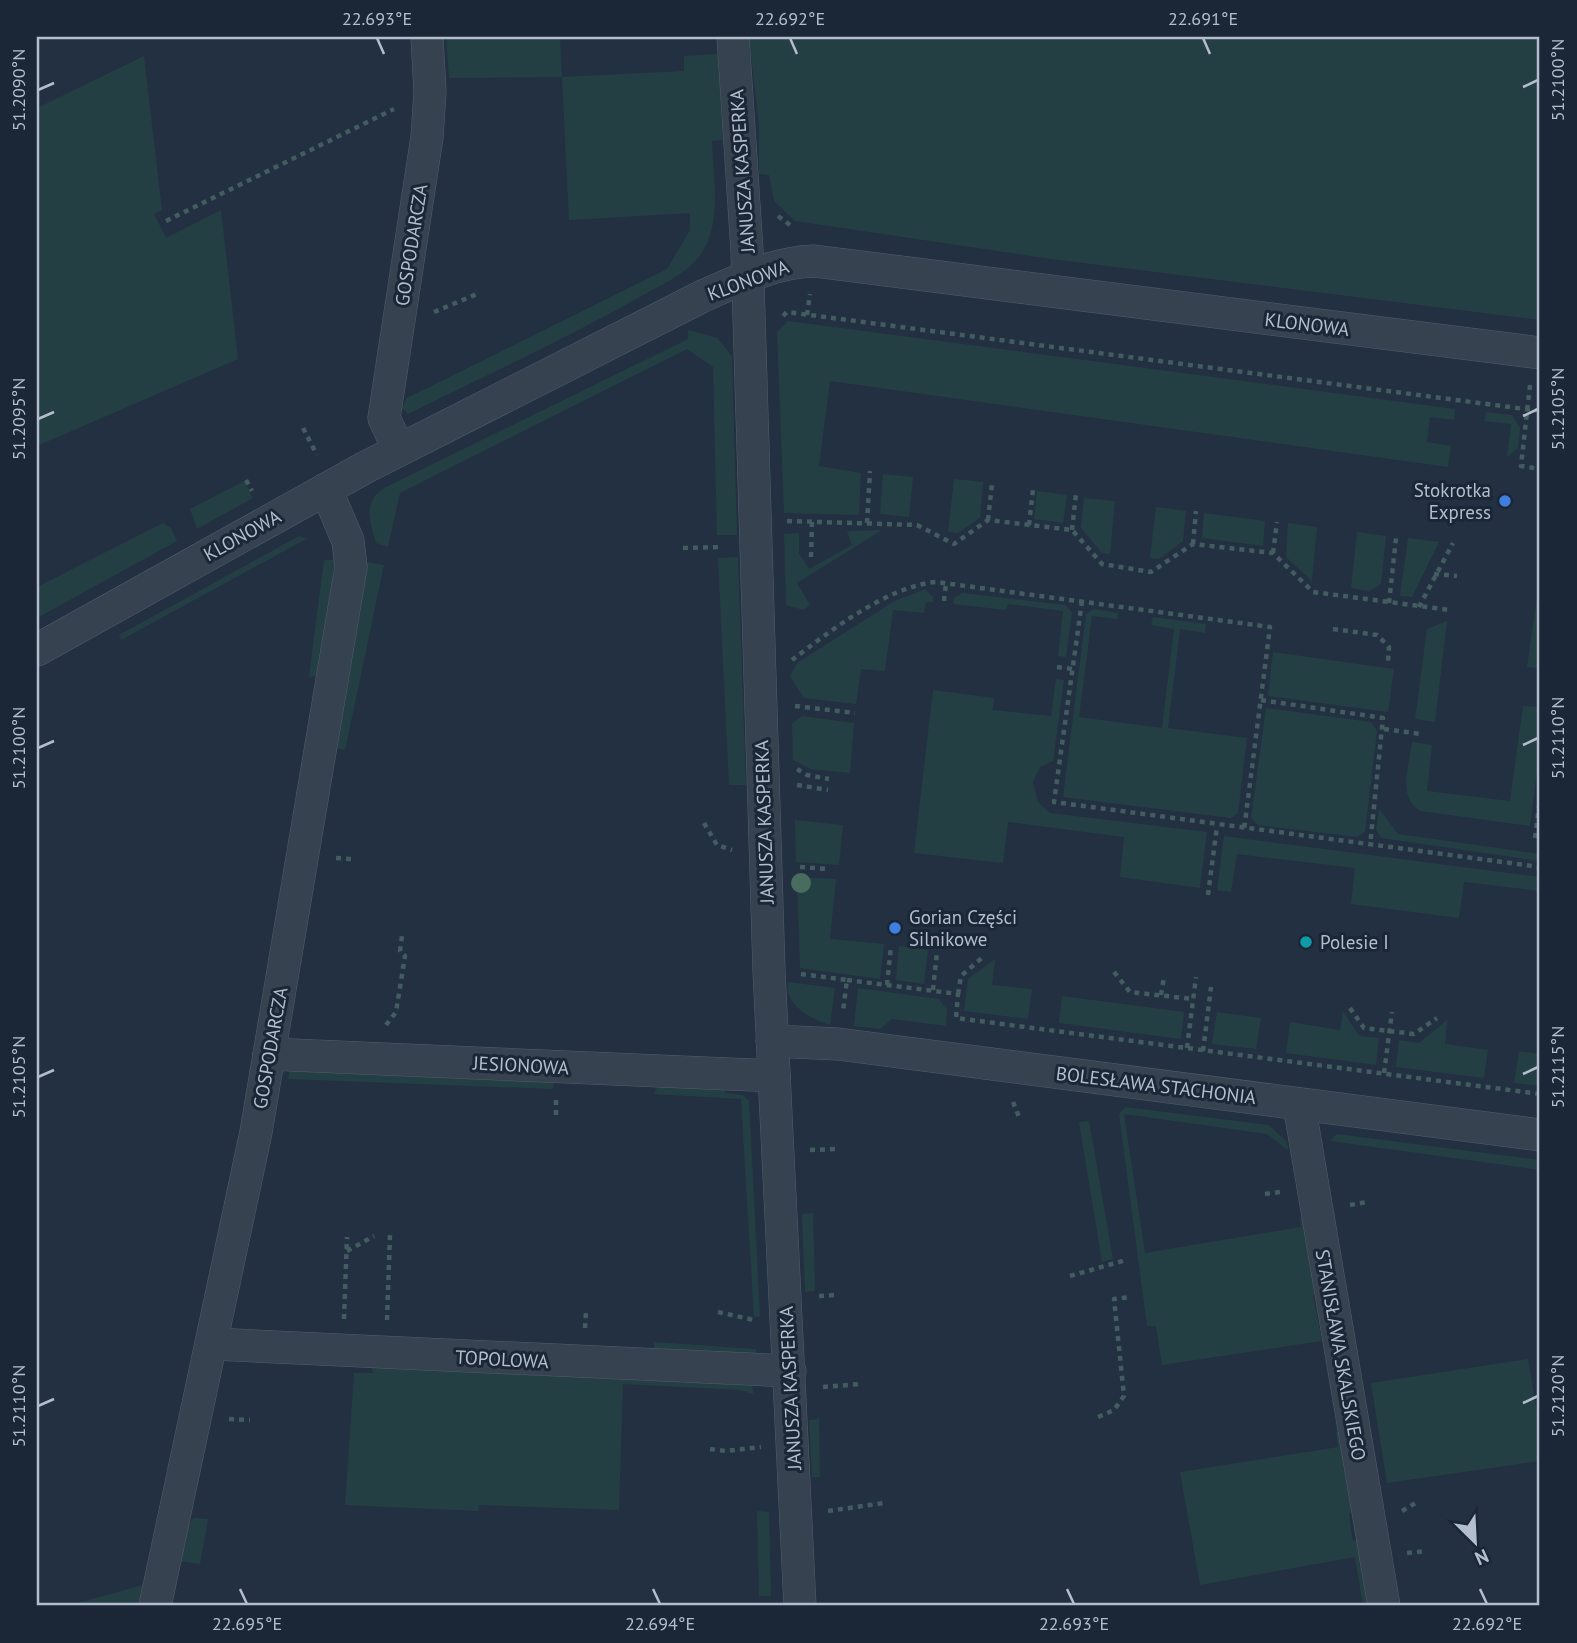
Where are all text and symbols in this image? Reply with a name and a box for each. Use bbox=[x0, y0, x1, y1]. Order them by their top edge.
text: 22.693°E bbox=[342, 7, 412, 30]
text: 22.692°E bbox=[755, 7, 825, 30]
text: 22.691°E bbox=[1168, 7, 1238, 30]
text: 51.2100°N bbox=[1546, 39, 1569, 121]
text: 51.2090°N bbox=[7, 49, 30, 131]
street label: JANUSZA KASPERKA bbox=[724, 88, 760, 255]
street label: GOSPODARCZA bbox=[390, 182, 432, 308]
street label: KLONOWA bbox=[704, 254, 792, 306]
street label: KLONOWA bbox=[1263, 307, 1351, 341]
text: 51.2105°N bbox=[1546, 368, 1569, 450]
text: 51.2095°N bbox=[7, 378, 30, 460]
place label: Stokrotka Express bbox=[1414, 478, 1491, 524]
marker: Stokrotka Express bbox=[1497, 493, 1513, 509]
street label: KLONOWA bbox=[199, 504, 285, 566]
text: 51.2110°N bbox=[1546, 697, 1569, 779]
text: 51.2100°N bbox=[7, 707, 30, 789]
street label: JANUSZA KASPERKA bbox=[749, 740, 779, 905]
place label: Gorian Części Silnikowe bbox=[909, 905, 1017, 951]
marker: Gorian Części Silnikowe bbox=[887, 920, 903, 936]
place label: Polesie I bbox=[1320, 930, 1389, 954]
marker: Polesie I bbox=[1298, 934, 1314, 950]
street label: GOSPODARCZA bbox=[247, 985, 293, 1111]
text: 51.2115°N bbox=[1546, 1026, 1569, 1108]
text: 51.2105°N bbox=[7, 1036, 30, 1118]
street label: JESIONOWA bbox=[471, 1050, 570, 1079]
street label: BOLESŁAWA STACHONIA bbox=[1055, 1061, 1257, 1109]
street label: STANISŁAWA SKALSKIEGO bbox=[1311, 1248, 1371, 1462]
street label: JANUSZA KASPERKA bbox=[774, 1306, 806, 1471]
street label: TOPOLOWA bbox=[455, 1345, 549, 1373]
text: 51.2120°N bbox=[1546, 1355, 1569, 1437]
text: 51.2110°N bbox=[7, 1365, 30, 1447]
north arrow bbox=[1440, 1506, 1510, 1576]
text: N bbox=[1471, 1544, 1492, 1571]
text: 22.695°E bbox=[212, 1612, 282, 1635]
text: 22.694°E bbox=[625, 1612, 695, 1635]
text: 22.693°E bbox=[1039, 1612, 1109, 1635]
text: 22.692°E bbox=[1452, 1612, 1522, 1635]

